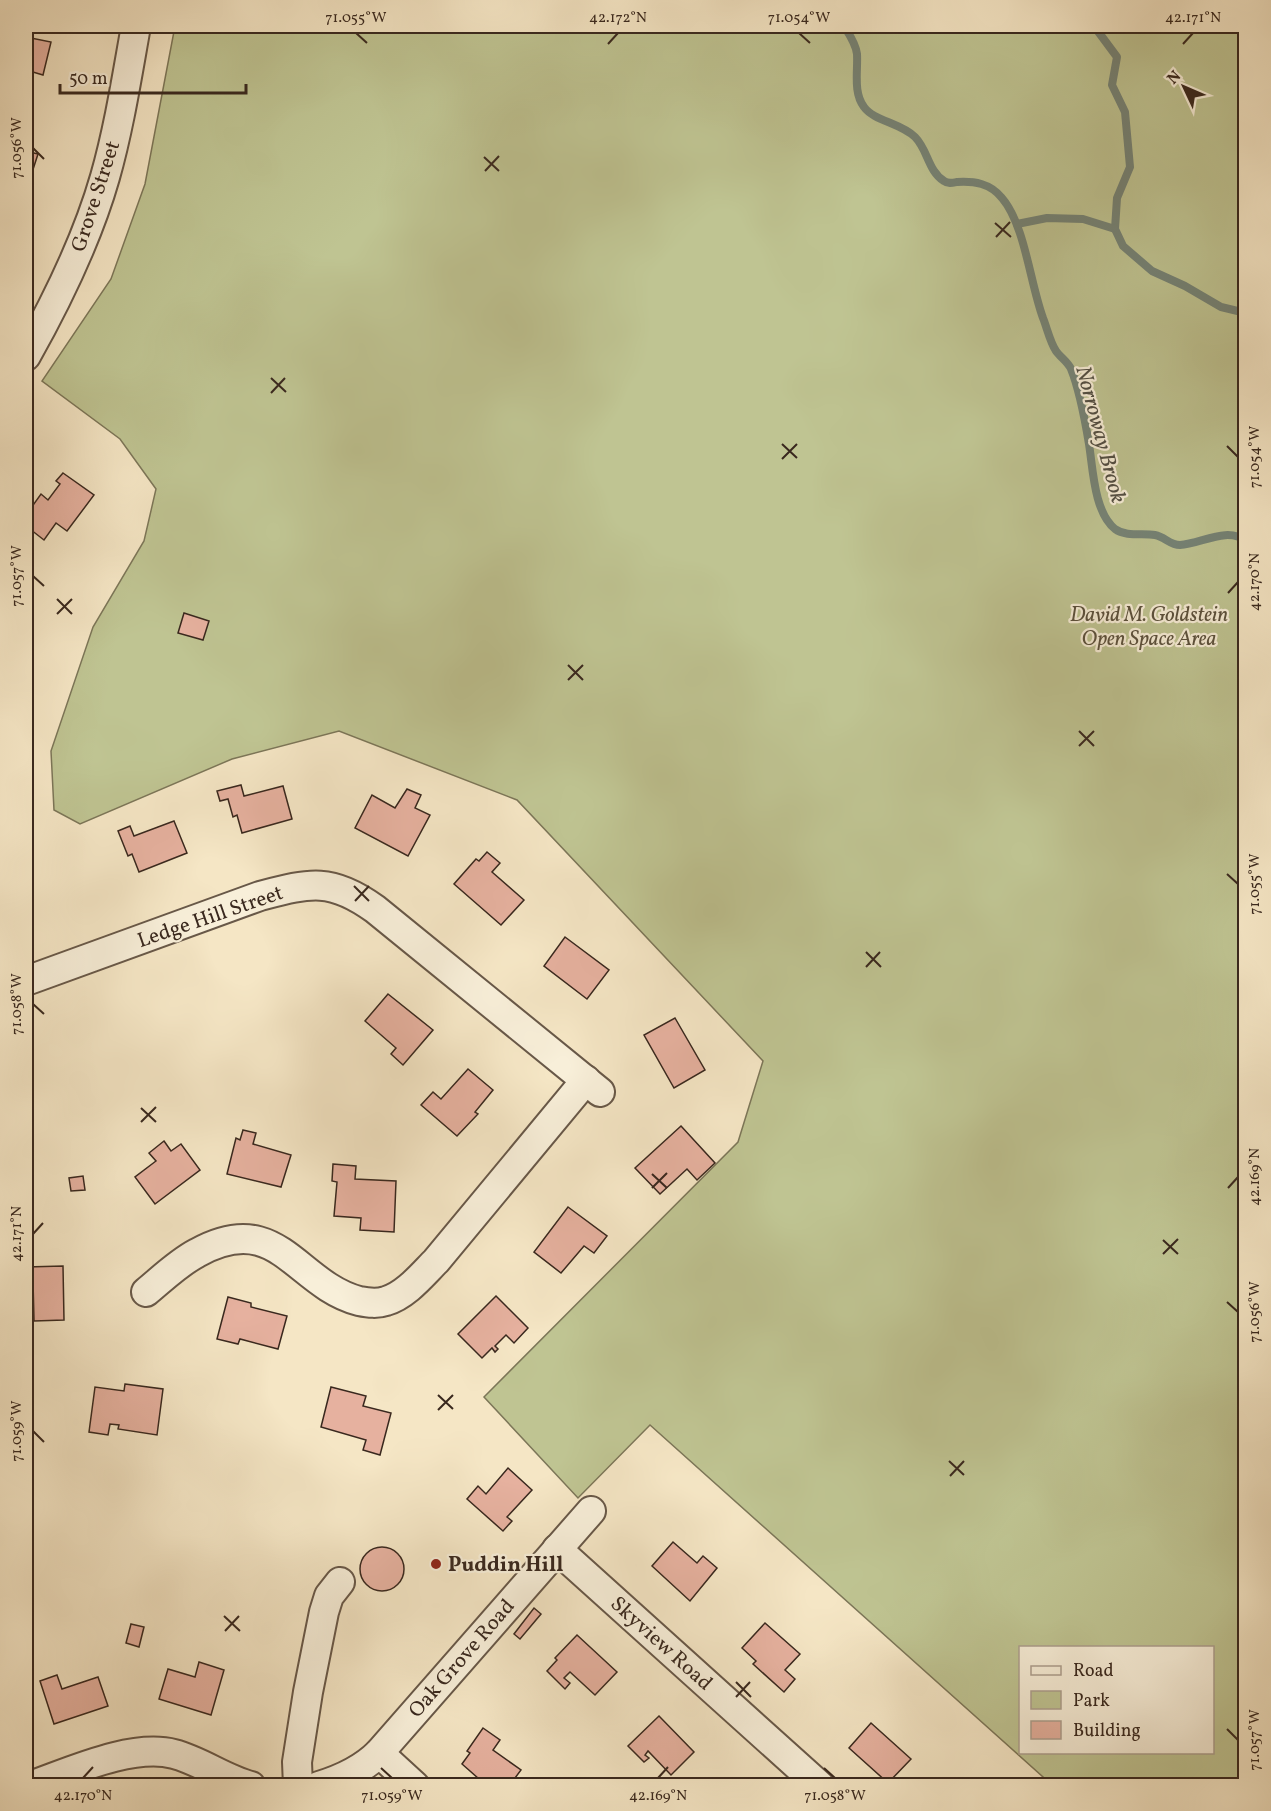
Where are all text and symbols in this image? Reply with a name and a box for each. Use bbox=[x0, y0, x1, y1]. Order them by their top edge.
text: 71.055°W bbox=[325, 8, 387, 29]
text: 42.172°N bbox=[589, 8, 647, 29]
text: 71.054°W bbox=[768, 8, 830, 29]
text: 42.171°N bbox=[1165, 8, 1221, 29]
scale bar bbox=[60, 57, 246, 95]
north arrow bbox=[1154, 57, 1214, 117]
text: N bbox=[1163, 66, 1187, 90]
text: 50 m bbox=[69, 67, 108, 92]
text: 71.056°W bbox=[7, 117, 28, 179]
street label: Grove Street bbox=[65, 137, 128, 256]
water label: Norroway Brook bbox=[1066, 363, 1133, 507]
text: 71.054°W bbox=[1245, 426, 1266, 488]
text: 71.057°W bbox=[7, 545, 28, 607]
text: 42.170°N bbox=[1245, 553, 1266, 611]
park label: David M. Goldstein Open Space Area bbox=[1070, 601, 1228, 654]
text: 71.055°W bbox=[1245, 853, 1266, 915]
street label: Ledge Hill Street bbox=[134, 879, 287, 956]
text: 71.058°W bbox=[7, 973, 28, 1035]
text: 42.169°N bbox=[1245, 1148, 1266, 1206]
text: 42.171°N bbox=[7, 1206, 28, 1262]
text: 71.056°W bbox=[1245, 1281, 1266, 1343]
text: 71.059°W bbox=[7, 1400, 28, 1462]
place label: Puddin Hill bbox=[448, 1551, 563, 1580]
marker: Puddin Hill bbox=[429, 1557, 443, 1571]
street label: Skyview Road bbox=[603, 1590, 719, 1698]
street label: Oak Grove Road bbox=[402, 1593, 522, 1725]
legend bbox=[1019, 1646, 1214, 1754]
text: Road bbox=[1073, 1659, 1114, 1684]
text: Park bbox=[1073, 1689, 1110, 1714]
text: 71.057°W bbox=[1245, 1709, 1266, 1771]
text: Building bbox=[1073, 1719, 1141, 1744]
text: 42.170°N bbox=[54, 1786, 112, 1807]
text: 71.059°W bbox=[361, 1786, 423, 1807]
text: 42.169°N bbox=[629, 1786, 687, 1807]
text: 71.058°W bbox=[804, 1786, 866, 1807]

